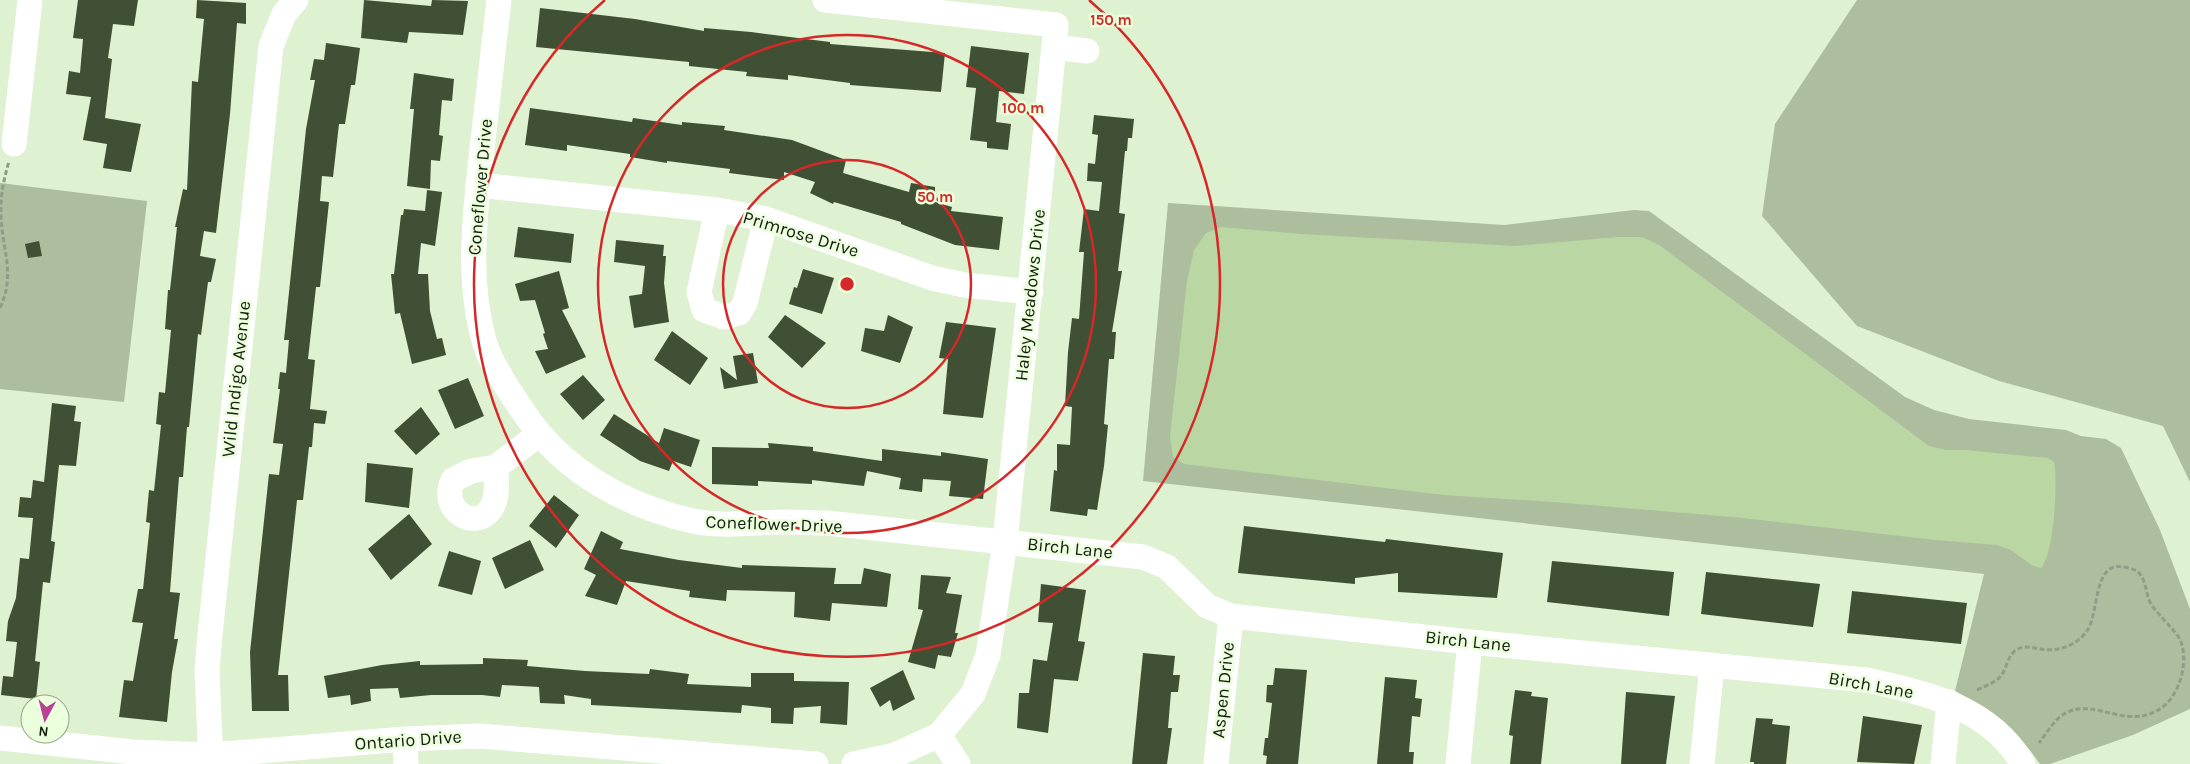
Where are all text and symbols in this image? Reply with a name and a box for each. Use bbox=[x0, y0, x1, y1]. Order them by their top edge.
text: 150 m bbox=[1090, 11, 1132, 29]
text: 100 m bbox=[1002, 99, 1044, 117]
street label: Coneflower Drive bbox=[463, 118, 497, 256]
text: 50 m bbox=[917, 188, 953, 206]
street label: Primrose Drive bbox=[740, 206, 862, 262]
street label: Haley Meadows Drive bbox=[1010, 208, 1050, 382]
centre of rings bbox=[838, 275, 856, 293]
street label: Wild Indigo Avenue bbox=[217, 300, 255, 458]
street label: Coneflower Drive bbox=[705, 511, 843, 537]
street label: Birch Lane bbox=[1026, 533, 1114, 563]
street label: Birch Lane bbox=[1424, 626, 1512, 656]
street label: Aspen Drive bbox=[1207, 641, 1239, 739]
street label: Birch Lane bbox=[1827, 667, 1915, 703]
north arrow bbox=[20, 694, 70, 744]
text: N bbox=[37, 722, 49, 740]
street label: Ontario Drive bbox=[354, 725, 462, 755]

